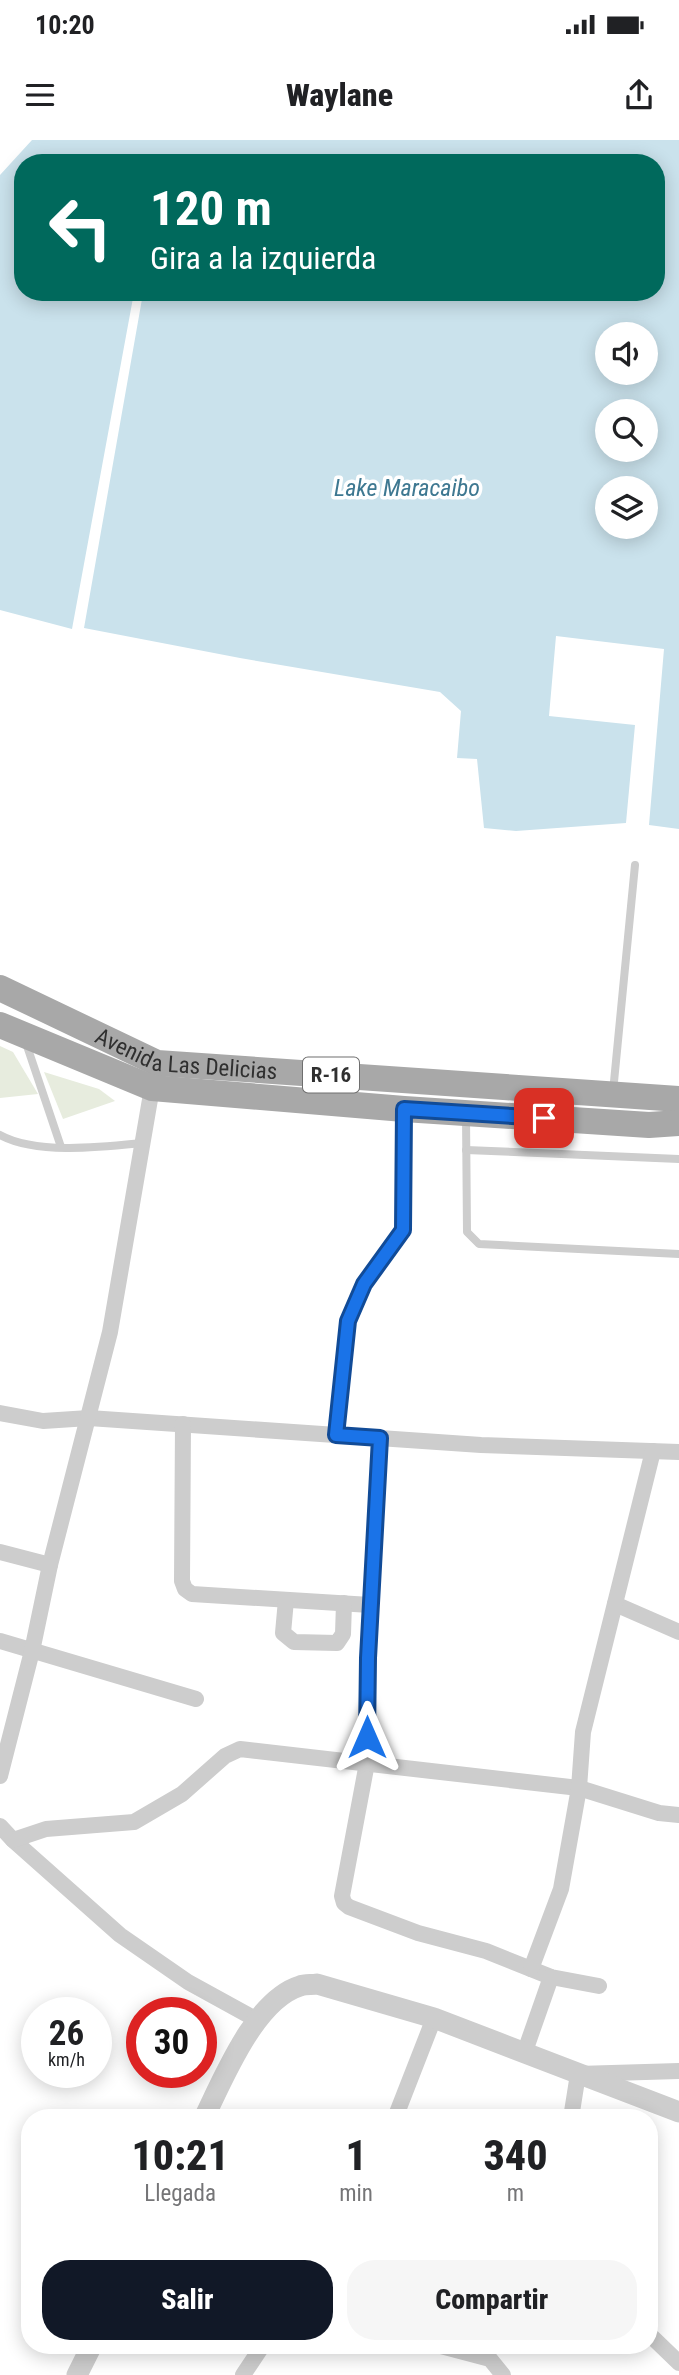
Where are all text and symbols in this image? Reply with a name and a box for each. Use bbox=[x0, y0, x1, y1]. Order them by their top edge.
text: 10:20 bbox=[35, 10, 95, 40]
icon: menu bbox=[21, 76, 59, 114]
text: Waylane bbox=[286, 76, 393, 114]
icon: share bbox=[620, 76, 658, 114]
text: 120 m bbox=[150, 180, 272, 237]
icon: left bbox=[35, 182, 126, 273]
text: Gira a la izquierda bbox=[150, 239, 376, 277]
map controls bbox=[595, 322, 658, 539]
button: sound bbox=[595, 322, 658, 385]
button: search bbox=[595, 399, 658, 462]
water label: Lake Maracaibo bbox=[334, 474, 480, 502]
button: layers bbox=[595, 476, 658, 539]
street label: Avenida Las Delicias bbox=[91, 1023, 278, 1085]
road number: R-16 bbox=[303, 1058, 359, 1093]
pin bbox=[514, 1088, 574, 1148]
icon: arrive bbox=[525, 1099, 563, 1137]
position arrow bbox=[330, 1700, 404, 1774]
speed limit sign: 30 bbox=[126, 1997, 217, 2088]
text: 26 bbox=[49, 2013, 84, 2054]
text: km/h bbox=[48, 2049, 85, 2070]
text: 10:21 bbox=[131, 2131, 229, 2180]
text: 1 bbox=[345, 2131, 367, 2180]
text: 340 bbox=[483, 2131, 548, 2180]
text: Llegada bbox=[144, 2180, 216, 2207]
text: min bbox=[339, 2180, 373, 2207]
text: m bbox=[507, 2180, 524, 2207]
button: Salir bbox=[42, 2260, 333, 2340]
button: Compartir bbox=[347, 2260, 637, 2340]

